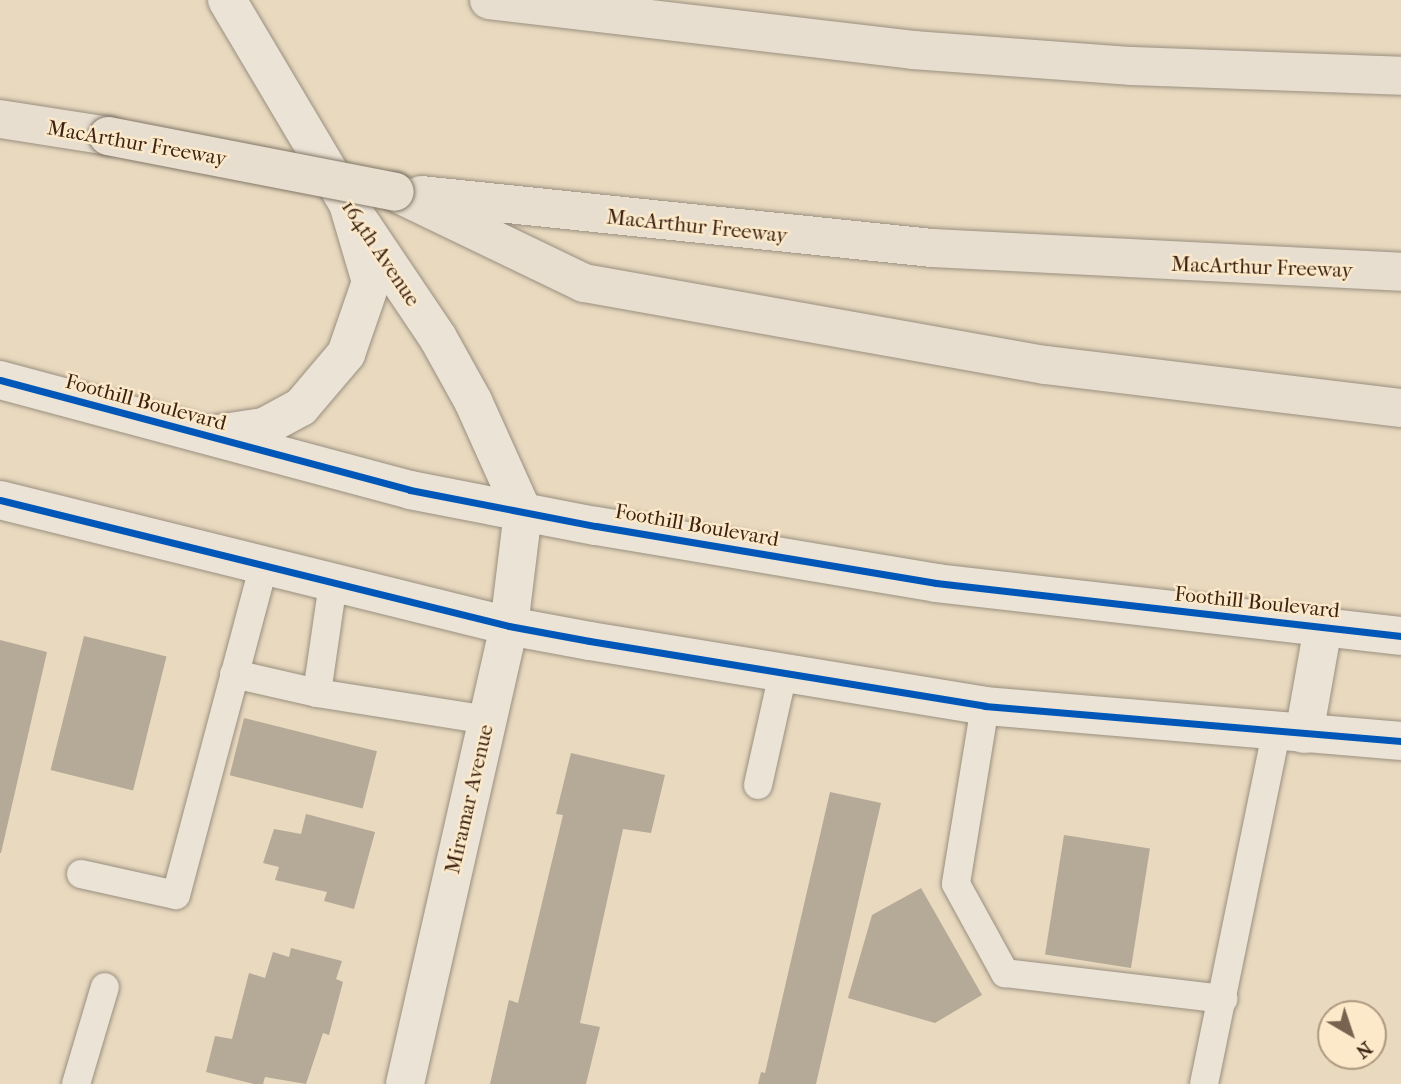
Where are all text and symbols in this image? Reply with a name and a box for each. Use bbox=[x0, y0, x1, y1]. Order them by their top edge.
street label: MacArthur Freeway bbox=[45, 115, 229, 171]
street label: 164th Avenue bbox=[336, 195, 426, 311]
street label: MacArthur Freeway bbox=[605, 204, 789, 248]
street label: MacArthur Freeway bbox=[1171, 251, 1353, 283]
street label: Foothill Boulevard bbox=[63, 368, 229, 436]
street label: Foothill Boulevard bbox=[613, 498, 781, 552]
street label: Foothill Boulevard bbox=[1173, 581, 1341, 623]
street label: Miramar Avenue bbox=[440, 722, 498, 876]
north arrow bbox=[1317, 1000, 1387, 1070]
text: N bbox=[1351, 1037, 1376, 1063]

